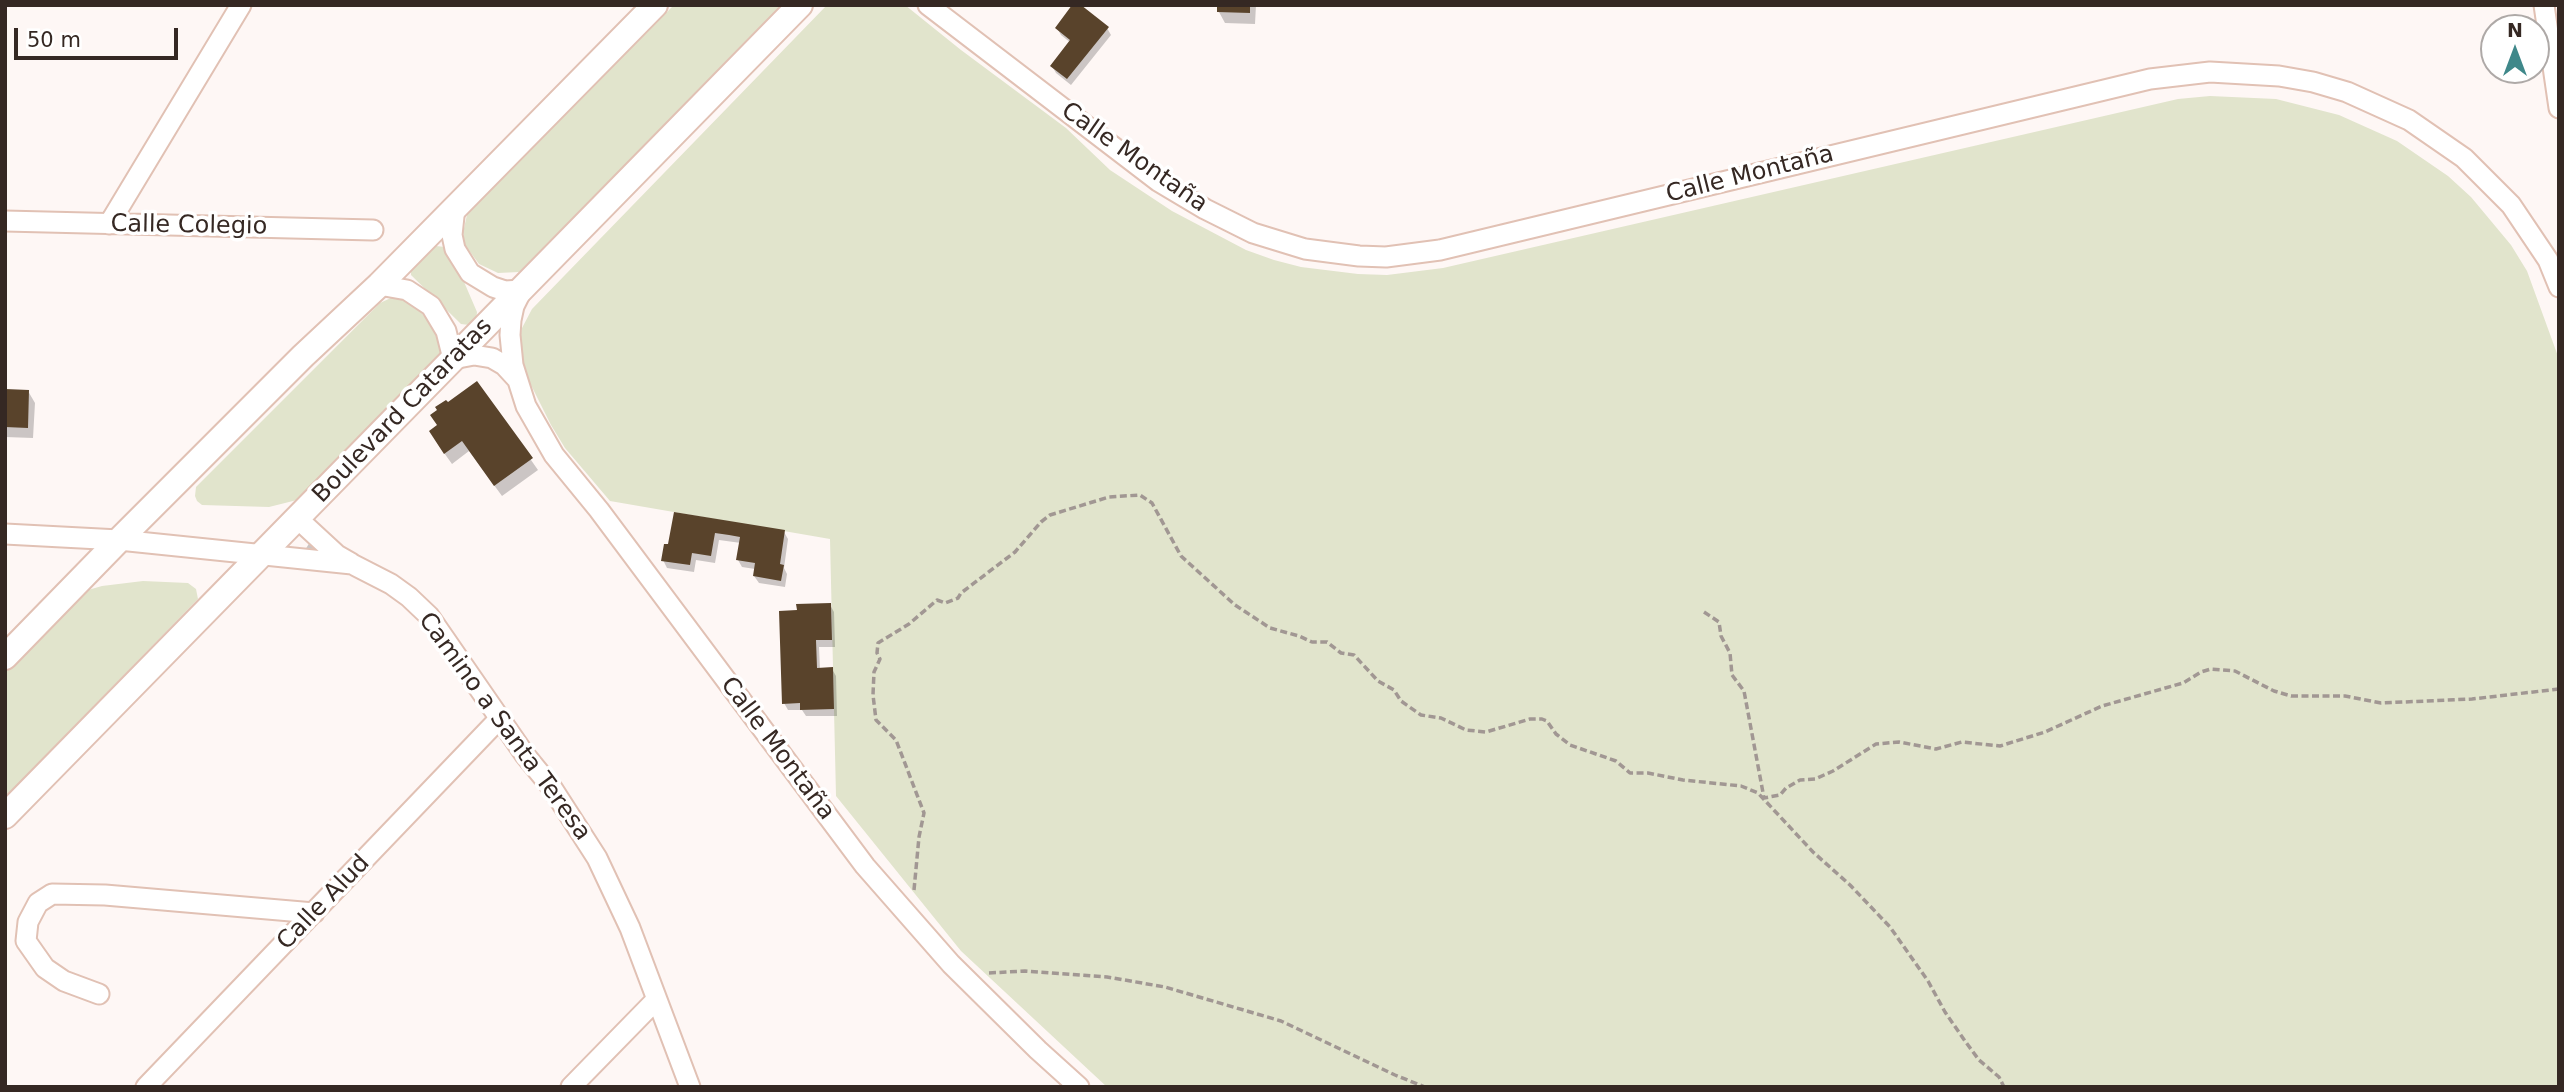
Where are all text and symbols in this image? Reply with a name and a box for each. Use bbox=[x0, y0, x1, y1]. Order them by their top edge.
scale bar bbox=[18, 14, 182, 58]
north arrow bbox=[2480, 14, 2550, 84]
text: N bbox=[2507, 19, 2523, 41]
text: 50 m bbox=[27, 28, 81, 52]
street label: Calle Montaña bbox=[1055, 97, 1213, 219]
street label: Calle Montaña bbox=[1663, 140, 1837, 210]
street label: Calle Colegio bbox=[110, 210, 268, 242]
street label: Boulevard Cataratas bbox=[307, 313, 499, 509]
street label: Camino a Santa Teresa bbox=[412, 607, 596, 847]
street label: Calle Montaña bbox=[714, 672, 840, 826]
street label: Calle Alud bbox=[272, 850, 376, 956]

